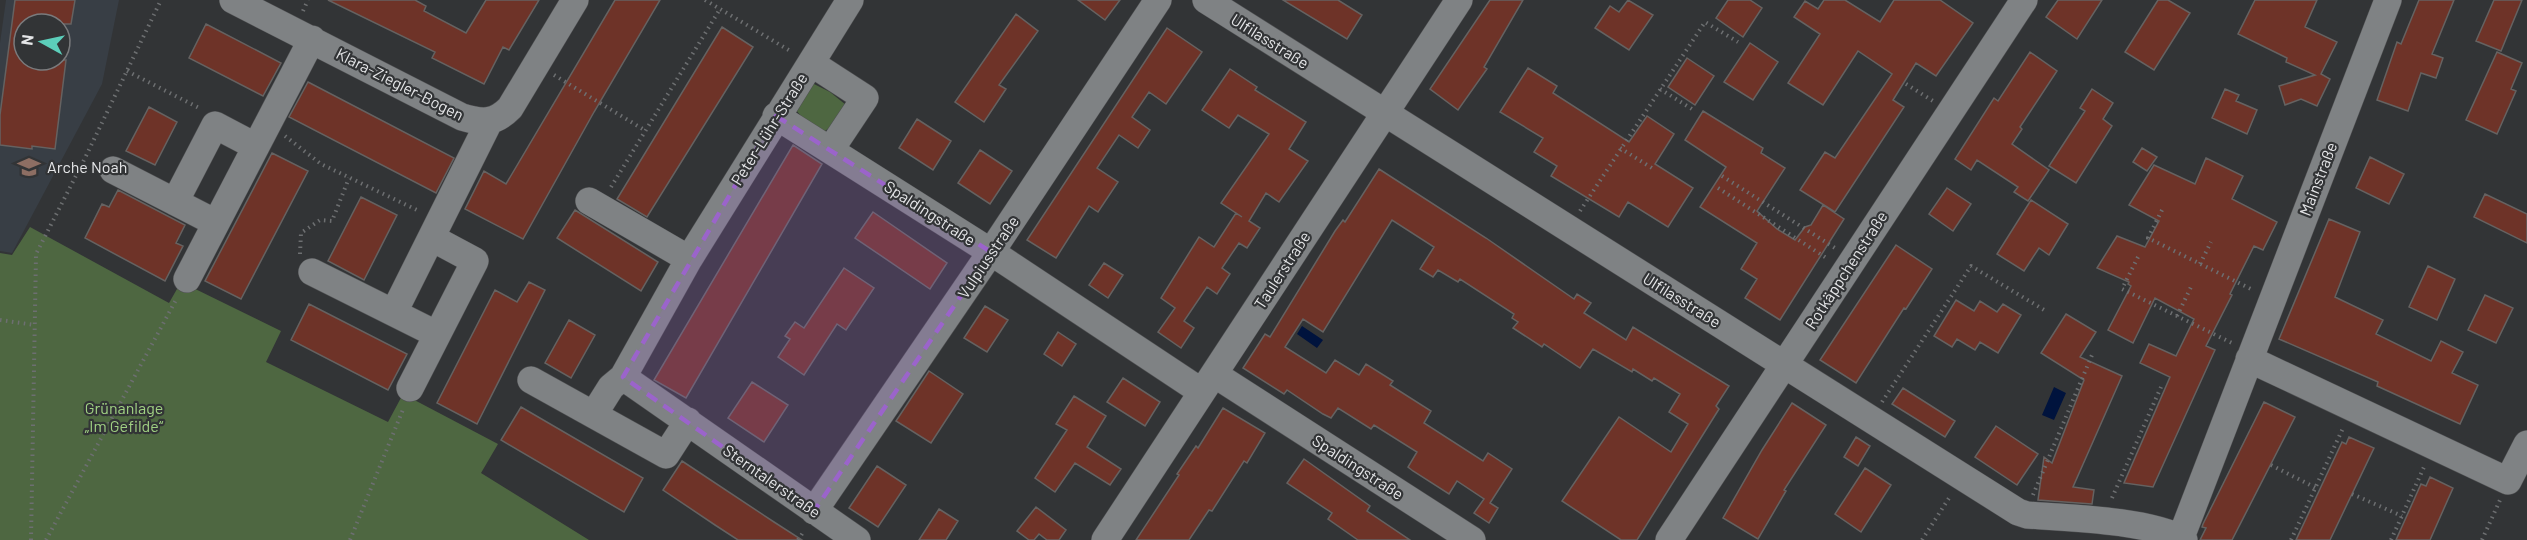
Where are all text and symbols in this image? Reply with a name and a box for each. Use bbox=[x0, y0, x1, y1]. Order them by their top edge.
street label: Ulfilasstraße bbox=[1228, 9, 1313, 72]
north arrow bbox=[12, 12, 72, 72]
text: N bbox=[17, 33, 37, 46]
street label: Klara-Ziegler-Bogen bbox=[333, 43, 467, 124]
street label: Peter-Lühr-Straße bbox=[726, 69, 811, 188]
street label: Mainstraße bbox=[2295, 139, 2340, 218]
school or university icon: Arche Noah bbox=[16, 154, 42, 180]
place label: Arche Noah bbox=[47, 157, 127, 176]
street label: Spaldingstraße bbox=[881, 176, 979, 249]
street label: Rotkäppchenstraße bbox=[1800, 207, 1891, 332]
street label: Vulpiusstraße bbox=[953, 212, 1022, 302]
street label: Taulerstraße bbox=[1250, 227, 1314, 312]
street label: Ulfilasstraße bbox=[1640, 268, 1725, 331]
park label: Grünanlage „Im Gefilde“ bbox=[85, 398, 164, 435]
street label: Spaldingstraße bbox=[1309, 430, 1407, 503]
street label: Sterntalerstraße bbox=[720, 440, 825, 521]

